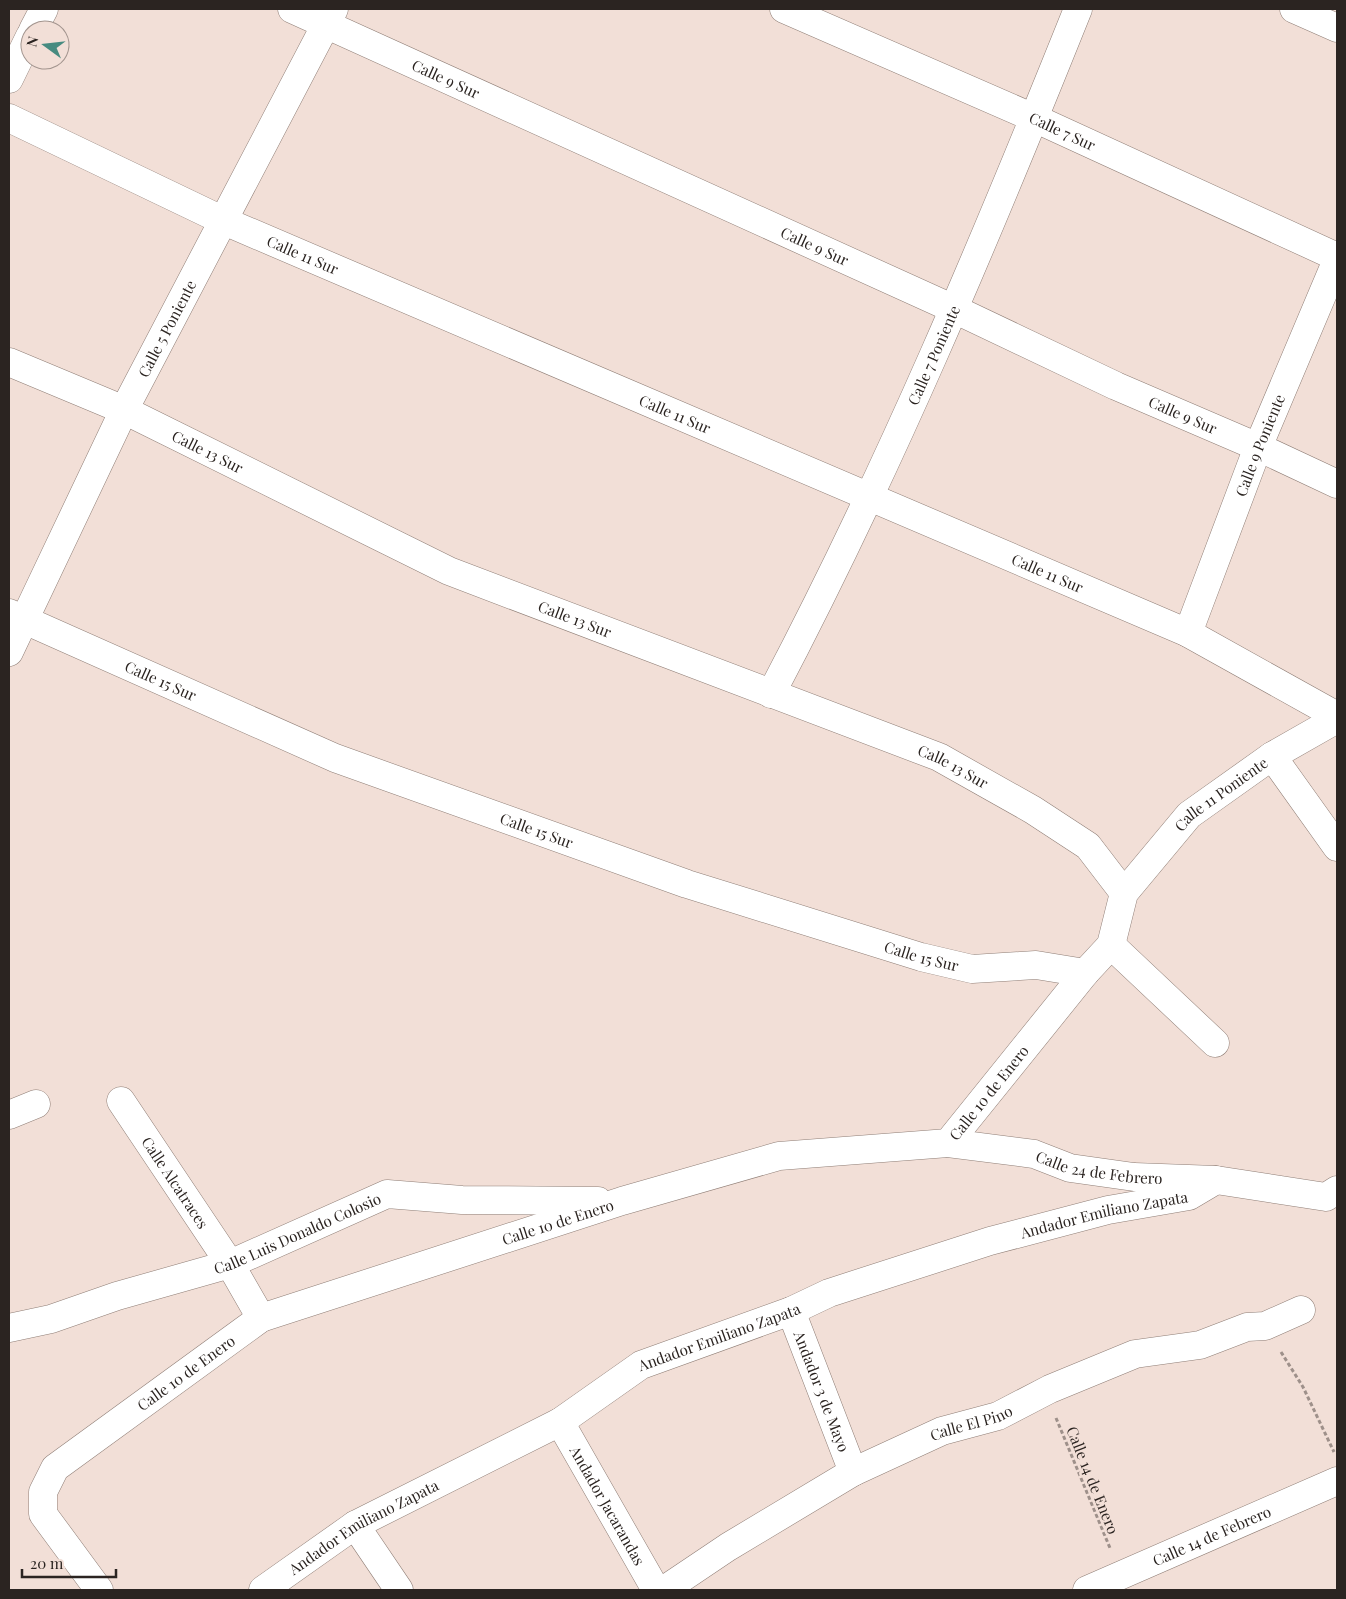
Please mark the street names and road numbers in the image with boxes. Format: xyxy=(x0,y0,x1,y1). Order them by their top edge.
street label: Calle 9 Sur xyxy=(409,55,483,103)
street label: Calle 7 Sur xyxy=(1026,107,1099,155)
street label: Calle 9 Sur xyxy=(778,222,852,270)
street label: Calle 11 Sur xyxy=(264,231,342,279)
street label: Calle 5 Poniente xyxy=(133,276,200,381)
street label: Calle 7 Poniente xyxy=(903,302,964,408)
street label: Calle 11 Sur xyxy=(636,390,714,438)
street label: Calle 9 Sur xyxy=(1146,391,1220,438)
street label: Calle 9 Poniente xyxy=(1230,391,1289,499)
street label: Calle 13 Sur xyxy=(169,425,247,478)
street label: Calle 11 Sur xyxy=(1009,549,1087,597)
street label: Calle 13 Sur xyxy=(535,596,615,642)
street label: Calle 15 Sur xyxy=(122,656,200,705)
street label: Calle 13 Sur xyxy=(915,740,992,793)
street label: Calle 11 Poniente xyxy=(1170,752,1271,835)
street label: Calle 15 Sur xyxy=(497,808,576,853)
street label: Calle 15 Sur xyxy=(882,936,961,976)
street label: Calle 10 de Enero xyxy=(944,1041,1033,1144)
street label: Calle Alcatraces xyxy=(138,1133,213,1232)
street label: Calle 24 de Febrero xyxy=(1033,1146,1163,1188)
street label: Andador Emiliano Zapata xyxy=(1017,1186,1190,1243)
street label: Calle Luis Donaldo Colosio xyxy=(211,1188,384,1278)
street label: Calle 10 de Enero xyxy=(499,1194,616,1249)
street label: Andador Emiliano Zapata xyxy=(634,1298,804,1376)
street label: Andador 3 de Mayo xyxy=(789,1327,854,1455)
street label: Calle 10 de Enero xyxy=(133,1330,239,1415)
street label: Calle El Pino xyxy=(927,1400,1016,1445)
street label: Calle 14 de Enero xyxy=(1062,1423,1124,1537)
street label: Andador Jacarandas xyxy=(565,1441,650,1569)
street label: Andador Emiliano Zapata xyxy=(284,1475,442,1579)
street label: Calle 14 de Febrero xyxy=(1149,1501,1274,1570)

